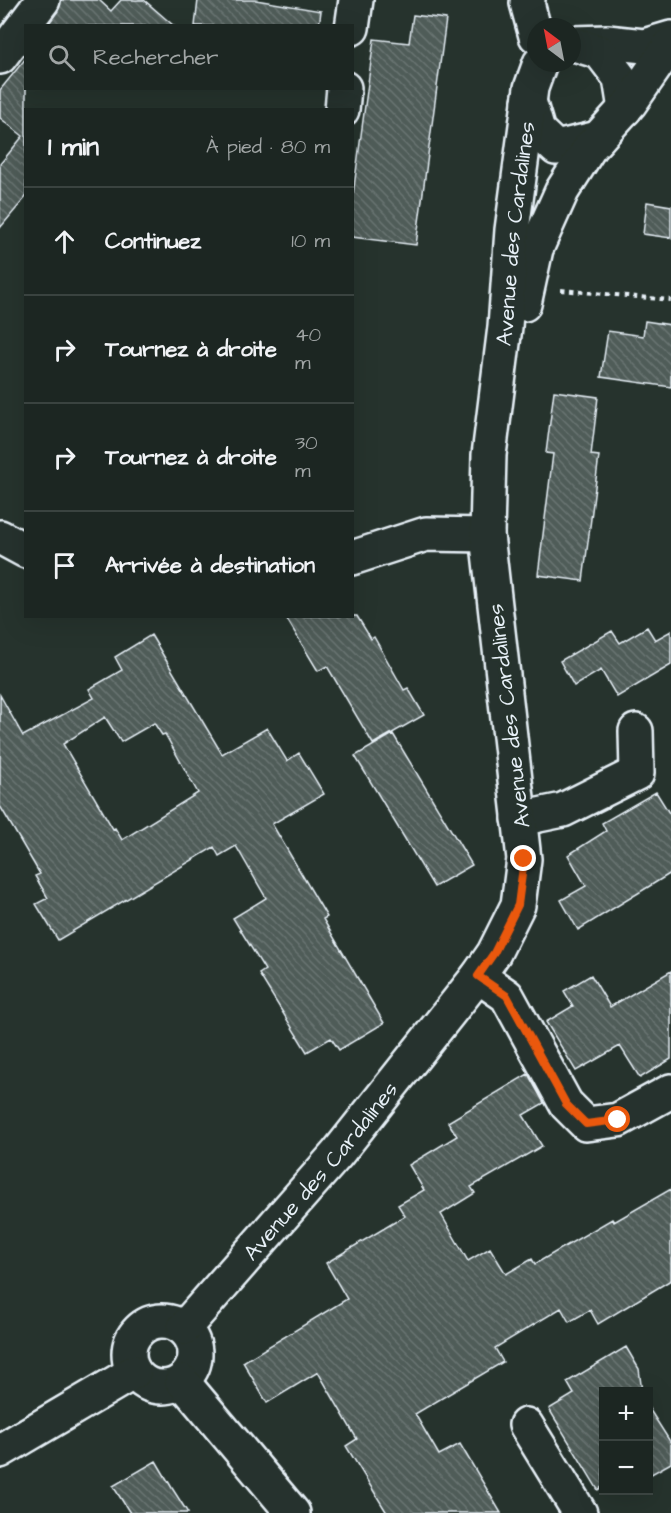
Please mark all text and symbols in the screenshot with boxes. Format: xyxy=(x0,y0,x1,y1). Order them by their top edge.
north arrow xyxy=(527,18,581,72)
search box xyxy=(24,24,354,90)
icon: search xyxy=(45,41,78,74)
text: Rechercher xyxy=(93,42,218,73)
street label: Avenue des Cardalines xyxy=(489,120,543,348)
text: 1 min xyxy=(48,129,99,165)
text: À pied · 80 m xyxy=(206,133,330,161)
icon: ahead xyxy=(48,225,81,258)
text: Continuez xyxy=(105,226,201,257)
text: 10 m xyxy=(291,227,330,255)
text: 40 m xyxy=(295,321,321,377)
icon: right xyxy=(48,333,81,366)
text: Tournez à droite xyxy=(105,334,277,365)
text: 30 m xyxy=(295,429,318,485)
icon: right xyxy=(48,441,81,474)
text: Tournez à droite xyxy=(105,442,277,473)
icon: arrive xyxy=(48,549,81,582)
text: Arrivée à destination xyxy=(105,550,315,581)
street label: Avenue des Cardalines xyxy=(480,602,539,830)
route end xyxy=(510,845,536,871)
street label: Avenue des Cardalines xyxy=(236,1075,406,1268)
route start xyxy=(604,1106,630,1132)
map controls xyxy=(599,1387,653,1495)
button: + xyxy=(599,1387,653,1441)
button: − xyxy=(599,1441,653,1495)

